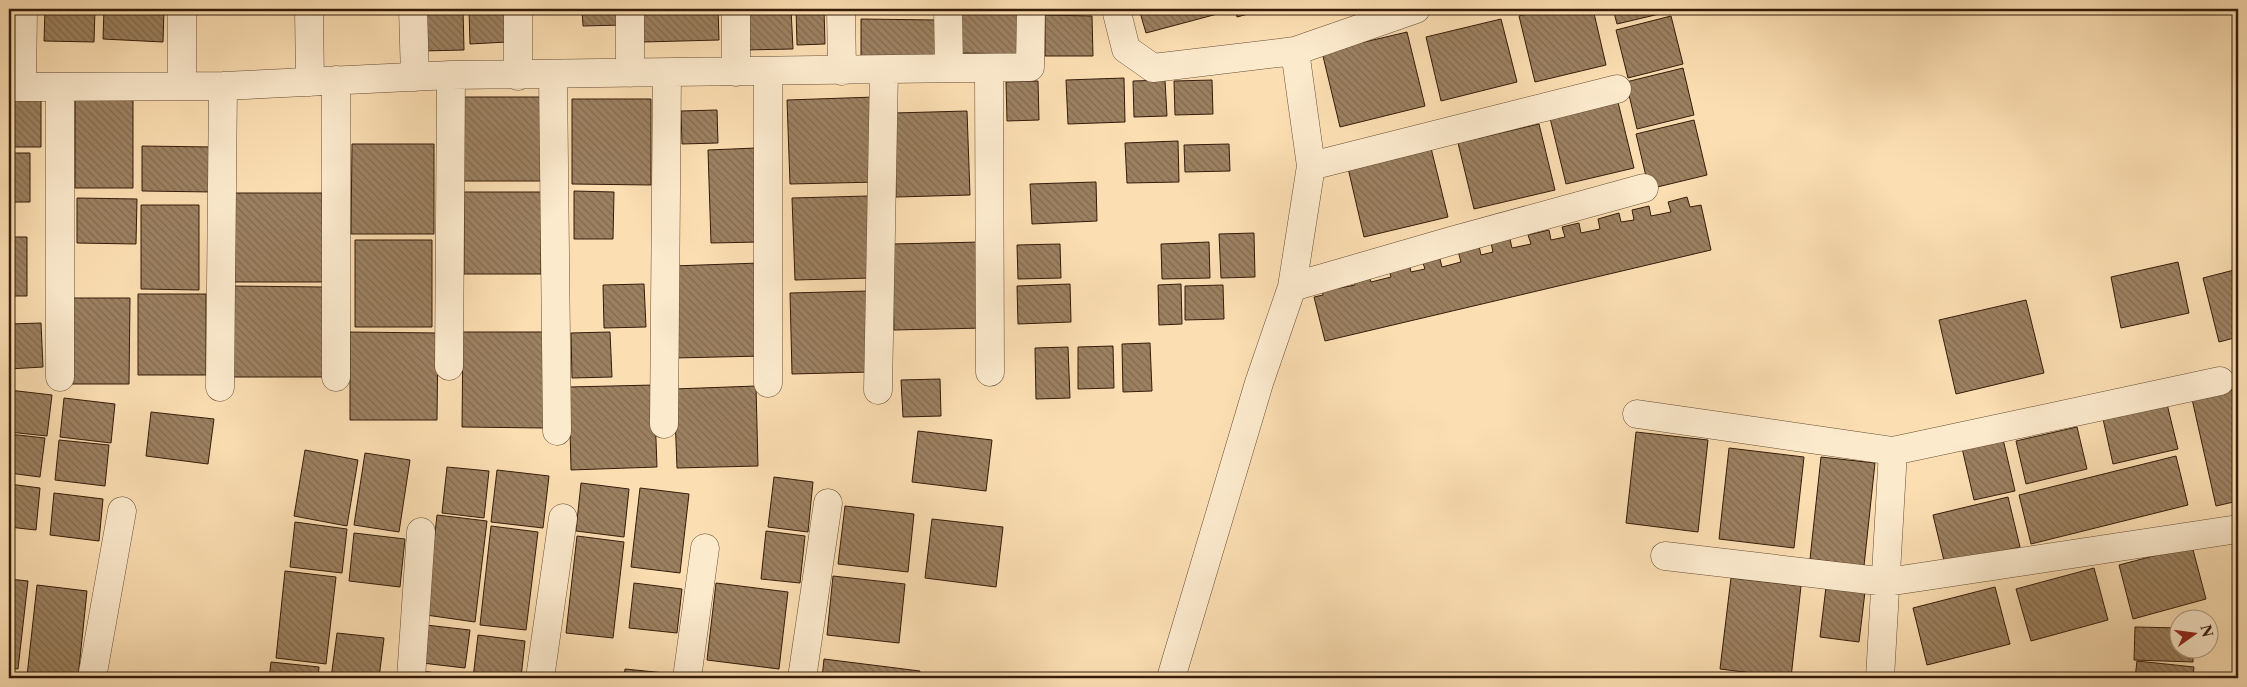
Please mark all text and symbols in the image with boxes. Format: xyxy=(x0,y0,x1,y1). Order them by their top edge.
north arrow xyxy=(2170,610,2220,660)
text: N xyxy=(2196,623,2217,639)

